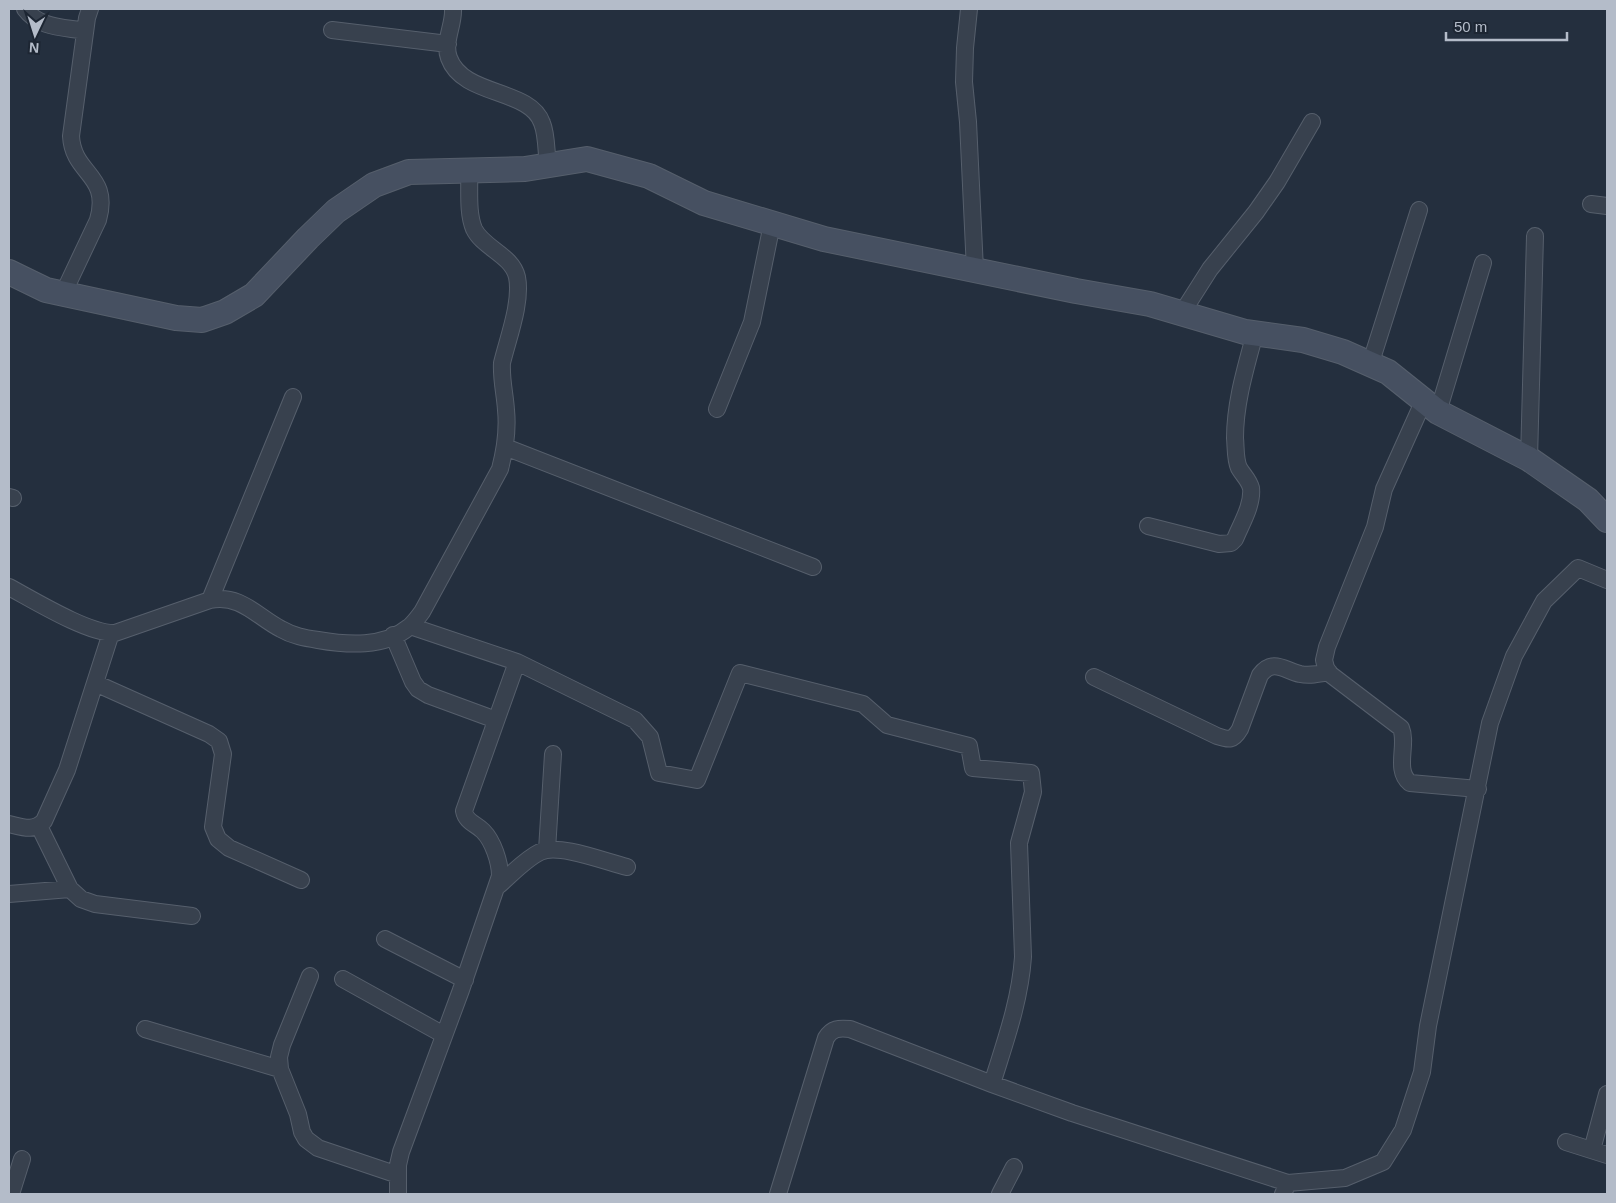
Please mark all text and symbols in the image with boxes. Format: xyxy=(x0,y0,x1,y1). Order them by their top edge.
north arrow xyxy=(10,10,60,60)
scale bar xyxy=(1446,10,1567,42)
text: 50 m xyxy=(1454,18,1487,35)
text: N xyxy=(28,40,40,56)

